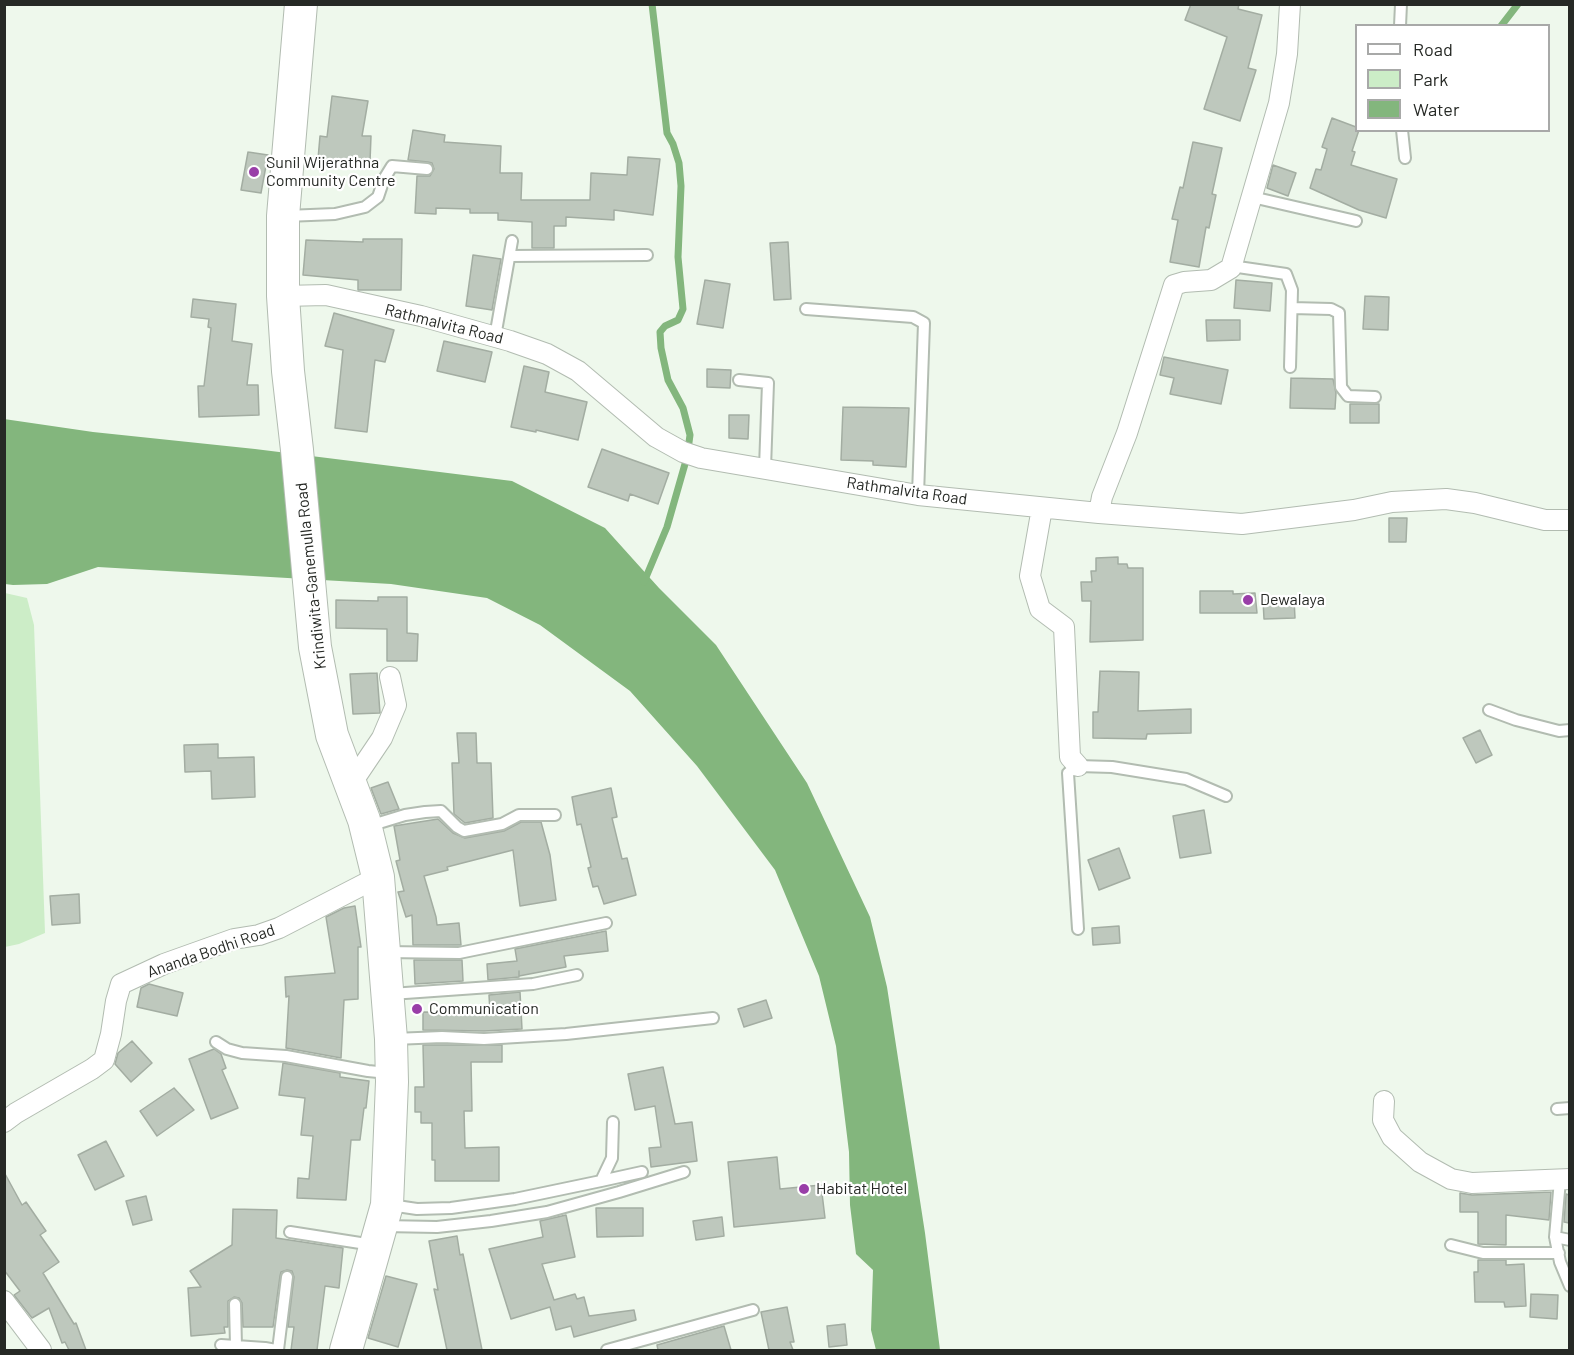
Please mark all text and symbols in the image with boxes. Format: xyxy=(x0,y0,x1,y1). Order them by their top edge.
legend xyxy=(1355,24,1550,132)
text: Road xyxy=(1413,38,1453,60)
text: Park xyxy=(1413,68,1448,90)
text: Water xyxy=(1413,98,1460,120)
place label: Sunil Wijerathna Community Centre xyxy=(266,153,396,191)
marker: Sunil Wijerathna Community Centre xyxy=(247,165,261,179)
street label: Rathmalvita Road xyxy=(383,300,505,348)
street label: Rathmalvita Road xyxy=(845,473,969,509)
street label: Krindiwita-Ganemulla Road xyxy=(292,482,330,670)
place label: Dewalaya xyxy=(1260,590,1325,610)
marker: Dewalaya xyxy=(1241,593,1255,607)
street label: Ananda Bodhi Road xyxy=(145,920,277,982)
place label: Communication xyxy=(429,999,539,1019)
marker: Communication xyxy=(410,1002,424,1016)
place label: Habitat Hotel xyxy=(816,1179,907,1199)
marker: Habitat Hotel xyxy=(797,1182,811,1196)

